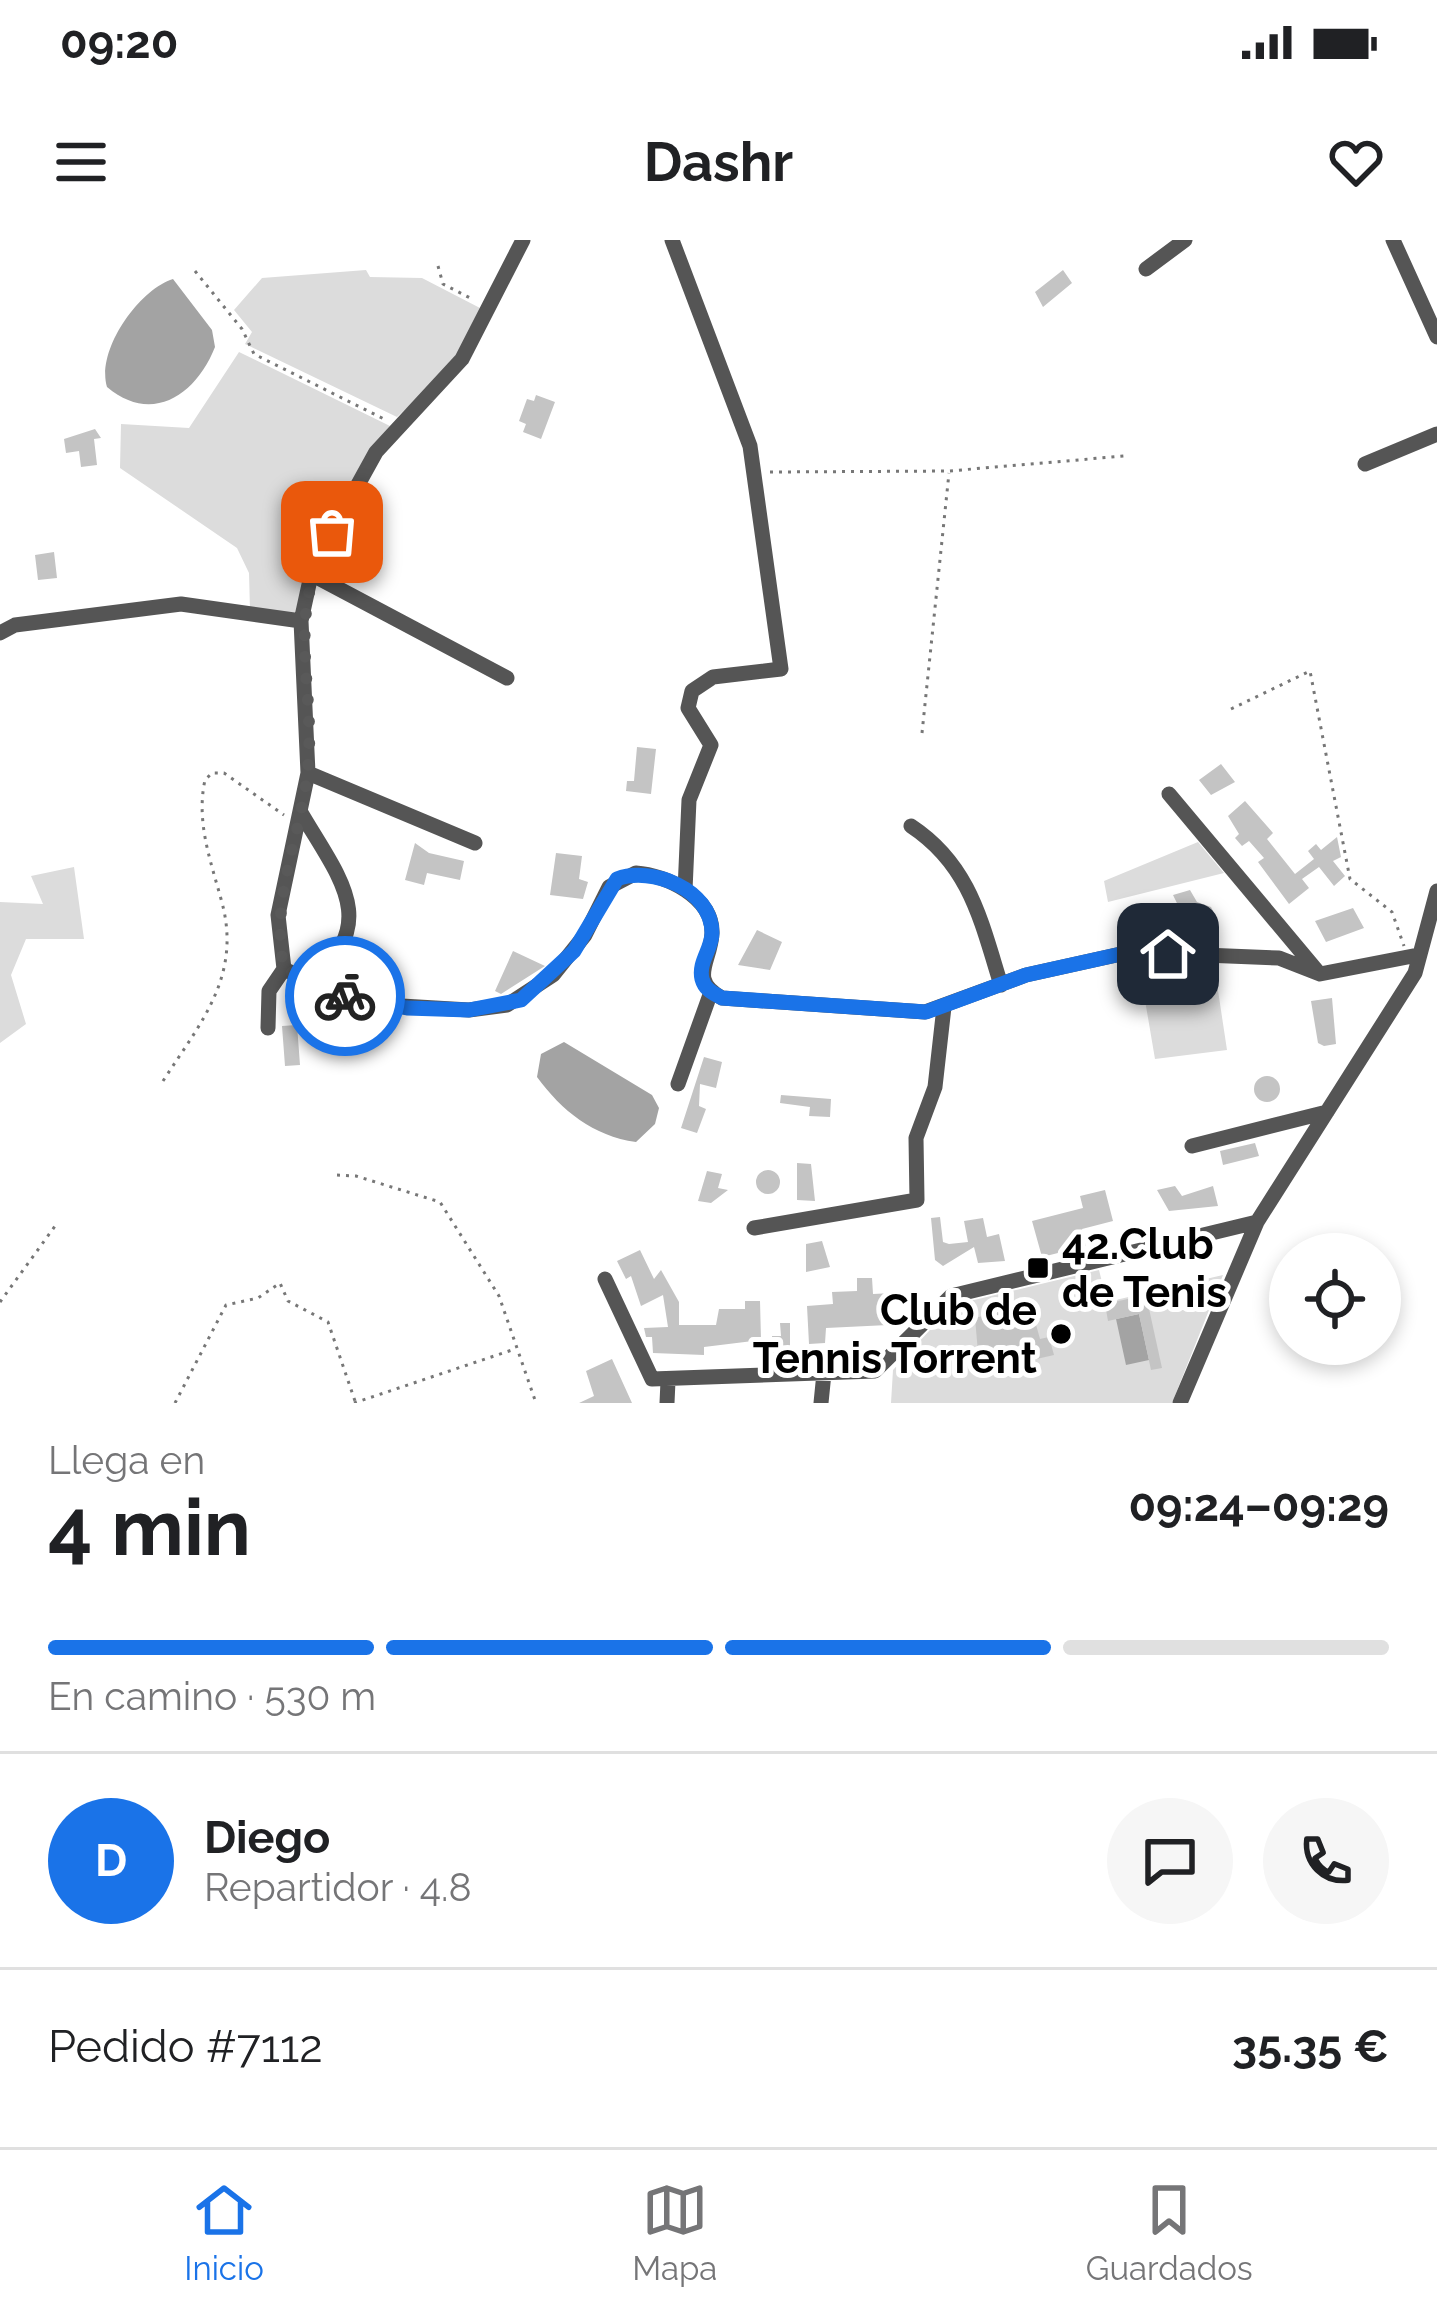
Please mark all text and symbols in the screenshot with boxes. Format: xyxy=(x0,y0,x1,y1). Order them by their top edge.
text: 09:20 xyxy=(60,16,178,69)
icon: menu xyxy=(48,129,114,195)
icon: heart xyxy=(1323,129,1389,195)
text: Dashr xyxy=(644,130,793,194)
pin xyxy=(281,481,383,583)
icon: bag xyxy=(299,499,365,565)
pin xyxy=(1117,903,1219,1005)
icon: home xyxy=(1135,921,1201,987)
courier xyxy=(285,936,405,1056)
icon: bike xyxy=(312,963,378,1029)
place label: 42.Club de Tenis xyxy=(1062,1220,1227,1317)
map controls xyxy=(1269,1233,1401,1365)
button: locate xyxy=(1269,1233,1401,1365)
marker: 42.Club de Tenis xyxy=(1025,1255,1051,1281)
place label: Club de Tennis Torrent xyxy=(753,1286,1037,1383)
marker: Club de Tennis Torrent xyxy=(1048,1321,1074,1347)
text: Llega en xyxy=(48,1437,205,1483)
text: 09:24–09:29 xyxy=(1128,1479,1389,1532)
text: 4 min xyxy=(48,1482,251,1573)
text: En camino · 530 m xyxy=(48,1673,376,1719)
button: chat xyxy=(1107,1798,1233,1924)
button: phone xyxy=(1263,1798,1389,1924)
text: Diego xyxy=(204,1811,330,1864)
text: D xyxy=(95,1834,127,1887)
text: Repartidor · 4.8 xyxy=(204,1864,472,1910)
text: Pedido #7112 xyxy=(48,2020,323,2073)
text: 35.35 € xyxy=(1232,2020,1389,2073)
tab: Inicio xyxy=(184,2177,264,2288)
tab: Mapa xyxy=(632,2177,717,2288)
tab: Guardados xyxy=(1086,2177,1253,2288)

